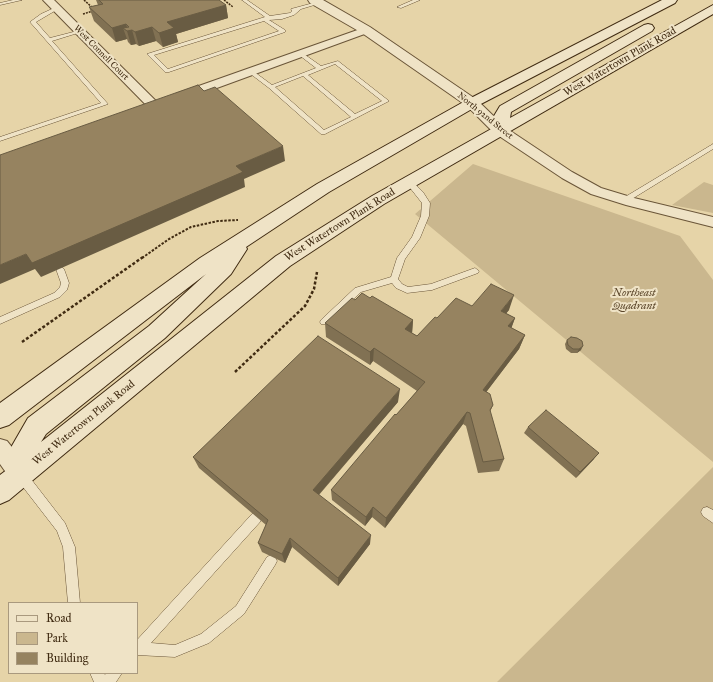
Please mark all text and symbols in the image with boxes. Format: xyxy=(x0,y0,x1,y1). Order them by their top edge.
street label: West Connell Court xyxy=(71,23,131,83)
street label: West Watertown Plank Road xyxy=(561,24,679,100)
street label: North 92nd Street xyxy=(455,90,515,142)
street label: West Watertown Plank Road xyxy=(282,186,398,264)
park label: Northeast Quadrant xyxy=(612,286,656,312)
street label: West Watertown Plank Road xyxy=(30,378,138,468)
legend xyxy=(8,602,138,674)
text: Road xyxy=(46,611,72,625)
text: Park xyxy=(46,631,68,645)
text: Building xyxy=(46,651,88,665)

